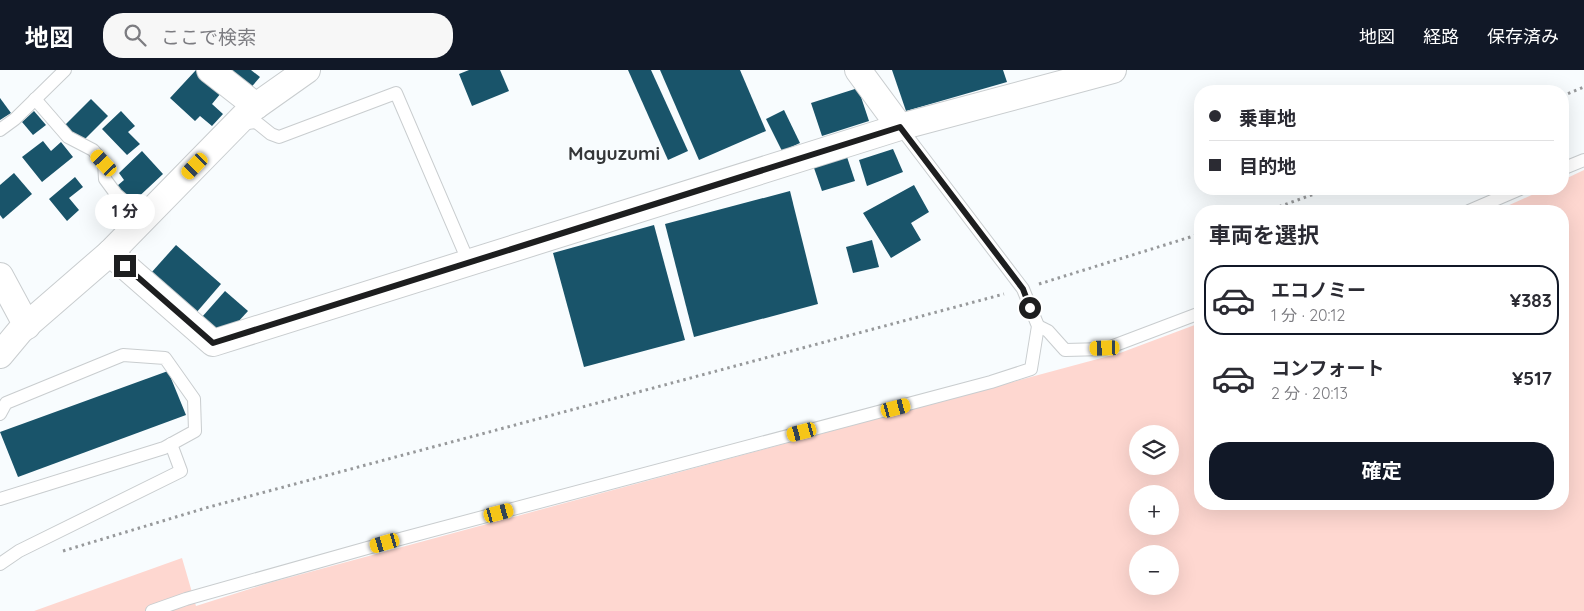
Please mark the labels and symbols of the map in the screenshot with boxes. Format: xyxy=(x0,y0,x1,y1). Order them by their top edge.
district label: Mayuzumi xyxy=(568,141,660,165)
car xyxy=(88,147,119,179)
car xyxy=(179,150,210,182)
callout: 1 分 xyxy=(95,194,155,228)
route end xyxy=(114,255,136,277)
route start xyxy=(1019,297,1041,319)
car xyxy=(1089,340,1120,356)
car xyxy=(879,397,912,419)
car xyxy=(785,421,818,443)
car xyxy=(482,502,515,524)
car xyxy=(368,532,401,554)

